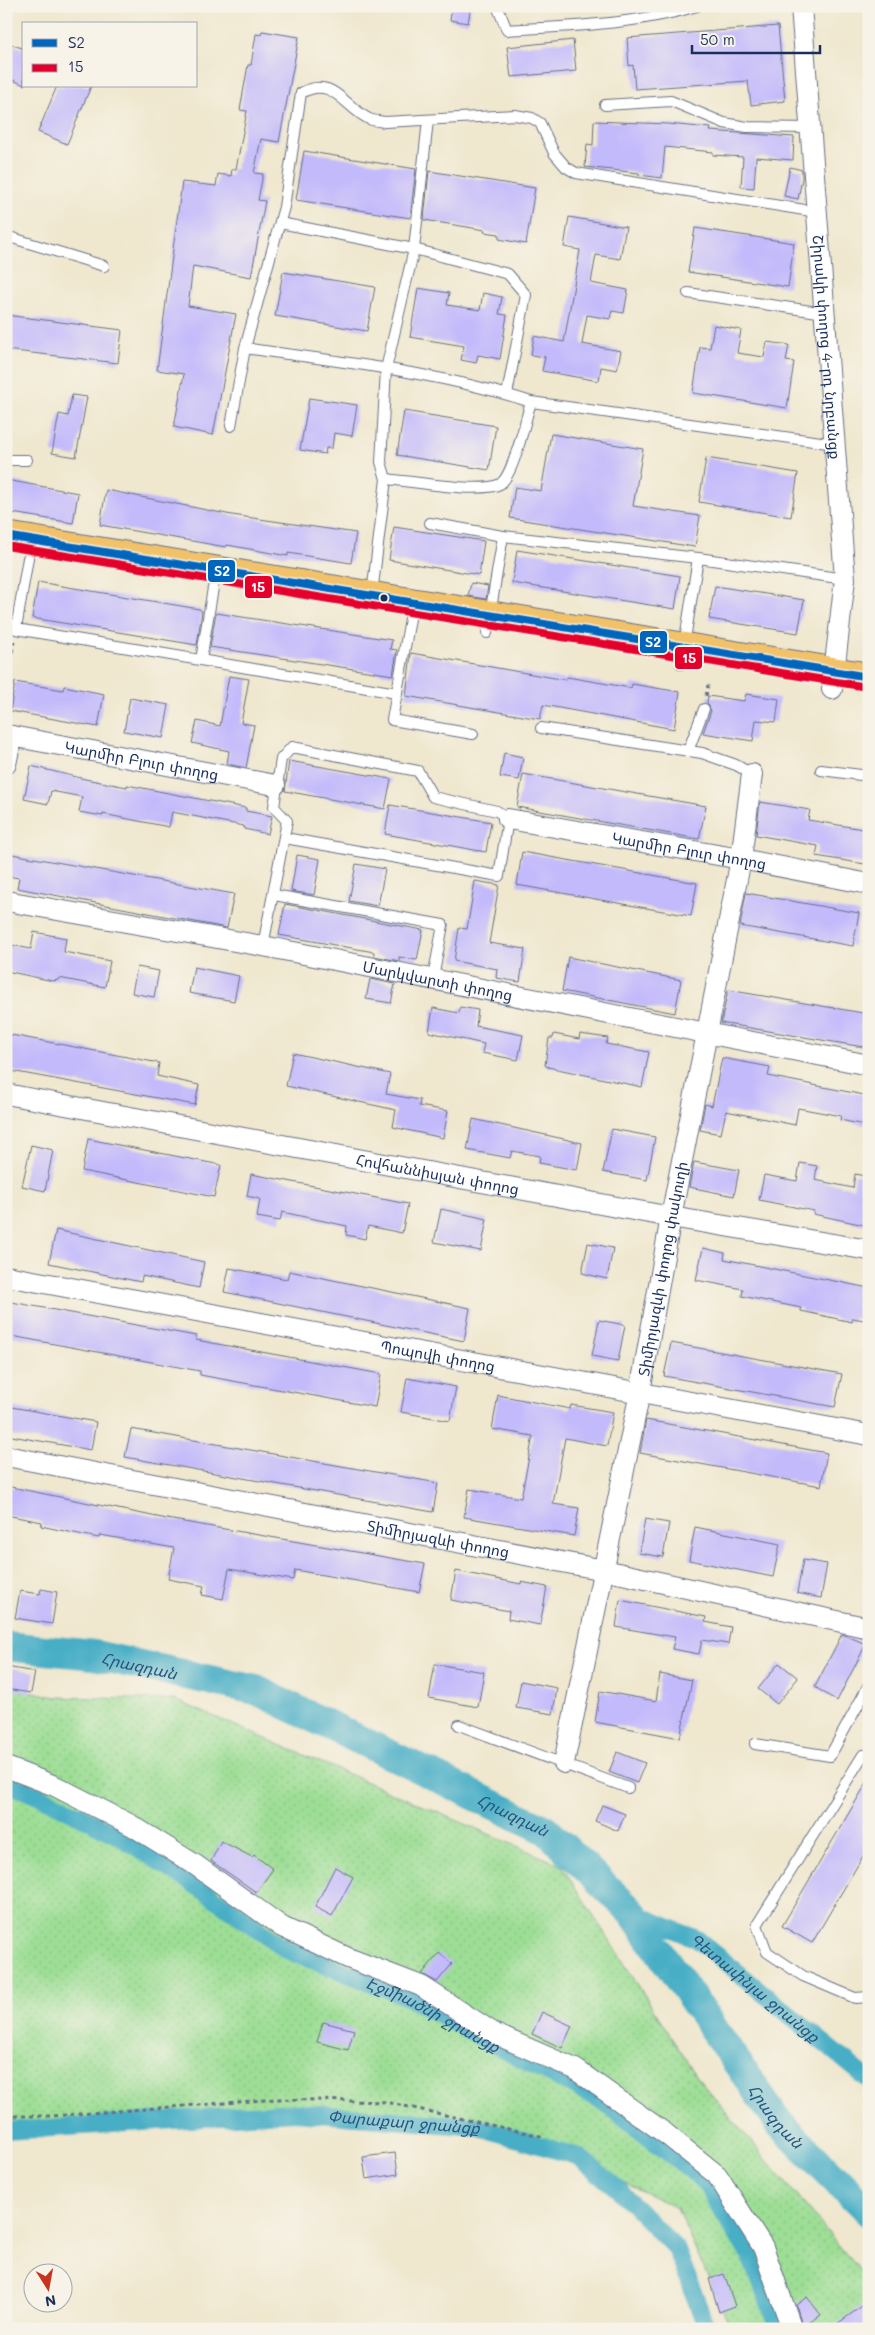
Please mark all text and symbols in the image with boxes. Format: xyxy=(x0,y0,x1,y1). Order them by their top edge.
legend xyxy=(22,22,198,88)
scale bar xyxy=(692,22,820,54)
text: 50 m xyxy=(700,29,735,49)
text: Տ2 xyxy=(68,32,85,52)
text: 15 xyxy=(68,56,83,76)
street label: Շիրակի փողոց 4-րդ նրբանցք xyxy=(809,234,846,460)
line badge: Տ2 xyxy=(207,559,236,583)
text: Տ2 xyxy=(214,561,230,580)
line badge: 15 xyxy=(244,575,273,599)
text: 15 xyxy=(251,577,265,596)
unlabelled marker xyxy=(379,593,389,603)
line badge: Տ2 xyxy=(639,630,668,654)
text: Տ2 xyxy=(645,632,661,651)
line badge: 15 xyxy=(674,646,703,670)
text: 15 xyxy=(682,648,696,667)
street label: Կարմիր Բլուր փողոց xyxy=(63,736,220,784)
street label: Կարմիր Բլուր փողոց xyxy=(611,827,768,874)
street label: Մարկվարտի փողոց xyxy=(361,956,514,1005)
street label: Հովհաննիսյան փողոց xyxy=(355,1149,521,1199)
street label: Տիմիրյազևի փողոց փակուղի xyxy=(633,1160,692,1378)
street label: Պոպովի փողոց xyxy=(379,1335,497,1376)
street label: Տիմիրյազևի փողոց xyxy=(365,1515,511,1562)
water label: Հրազդան xyxy=(100,1646,181,1683)
water label: Հրազդան xyxy=(474,1788,554,1841)
water label: Գետափնյա ջրանցք xyxy=(686,1928,826,2047)
water label: Էջմիածնի ջրանցք xyxy=(364,1971,505,2057)
water label: Հրազդան xyxy=(744,2080,810,2153)
water label: Փարաքար ջրանցք xyxy=(327,2104,482,2138)
north arrow xyxy=(22,2262,72,2312)
text: N xyxy=(44,2291,58,2312)

